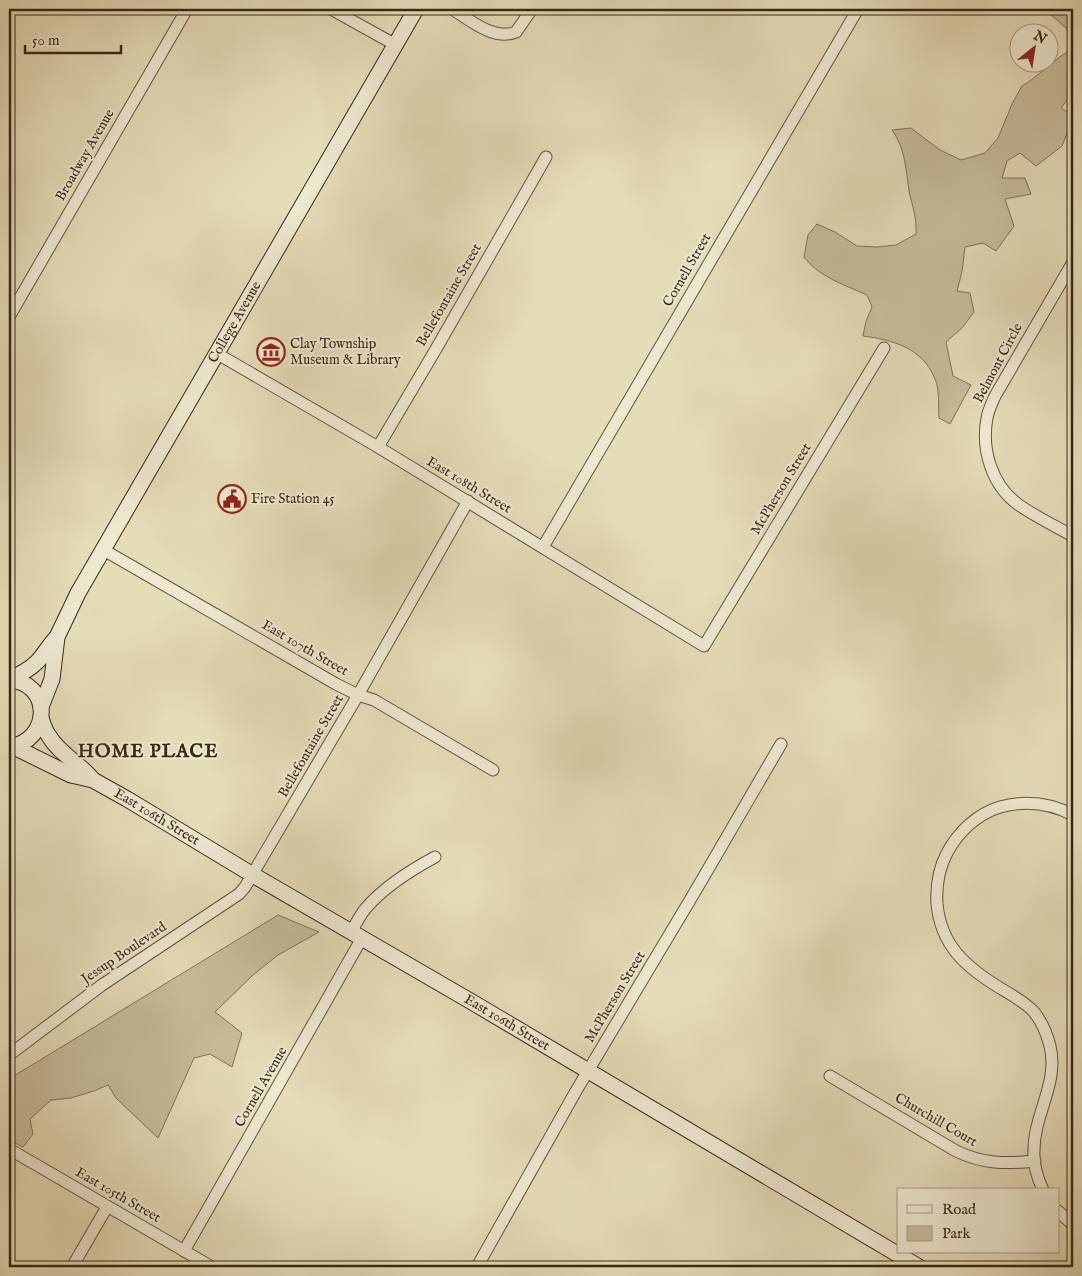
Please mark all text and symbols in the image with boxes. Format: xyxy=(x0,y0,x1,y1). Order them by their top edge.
scale bar xyxy=(25,22,121,54)
north arrow xyxy=(1010,22,1060,72)
text: N xyxy=(1029,26,1050,48)
text: 50 m xyxy=(32,31,60,50)
street label: Broadway Avenue xyxy=(51,105,119,204)
street label: Cornell Street xyxy=(659,230,715,310)
street label: Bellefontaine Street xyxy=(412,240,486,350)
street label: College Avenue xyxy=(204,278,266,366)
street label: Belmont Circle xyxy=(969,319,1027,406)
place label: Clay Township Museum & Library xyxy=(290,335,401,369)
museum icon: Clay Township Museum & Library xyxy=(256,337,286,367)
street label: McPherson Street xyxy=(747,440,816,538)
street label: East 108th Street xyxy=(423,453,515,518)
public building icon: Fire Station 45 xyxy=(217,484,247,514)
place label: Fire Station 45 xyxy=(251,490,335,508)
street label: East 107th Street xyxy=(258,616,352,680)
street label: Bellefontaine Street xyxy=(274,691,348,801)
district label: HOME PLACE xyxy=(78,740,218,764)
street label: East 106th Street xyxy=(111,785,203,850)
street label: Jessup Boulevard xyxy=(76,918,170,989)
street label: McPherson Street xyxy=(581,948,650,1046)
street label: East 106th Street xyxy=(461,990,553,1055)
street label: Cornell Avenue xyxy=(231,1043,292,1130)
street label: Churchill Court xyxy=(891,1089,981,1151)
street label: East 105th Street xyxy=(72,1163,164,1227)
legend xyxy=(897,1188,1060,1254)
text: Road xyxy=(942,1200,977,1219)
text: Park xyxy=(942,1224,972,1243)

